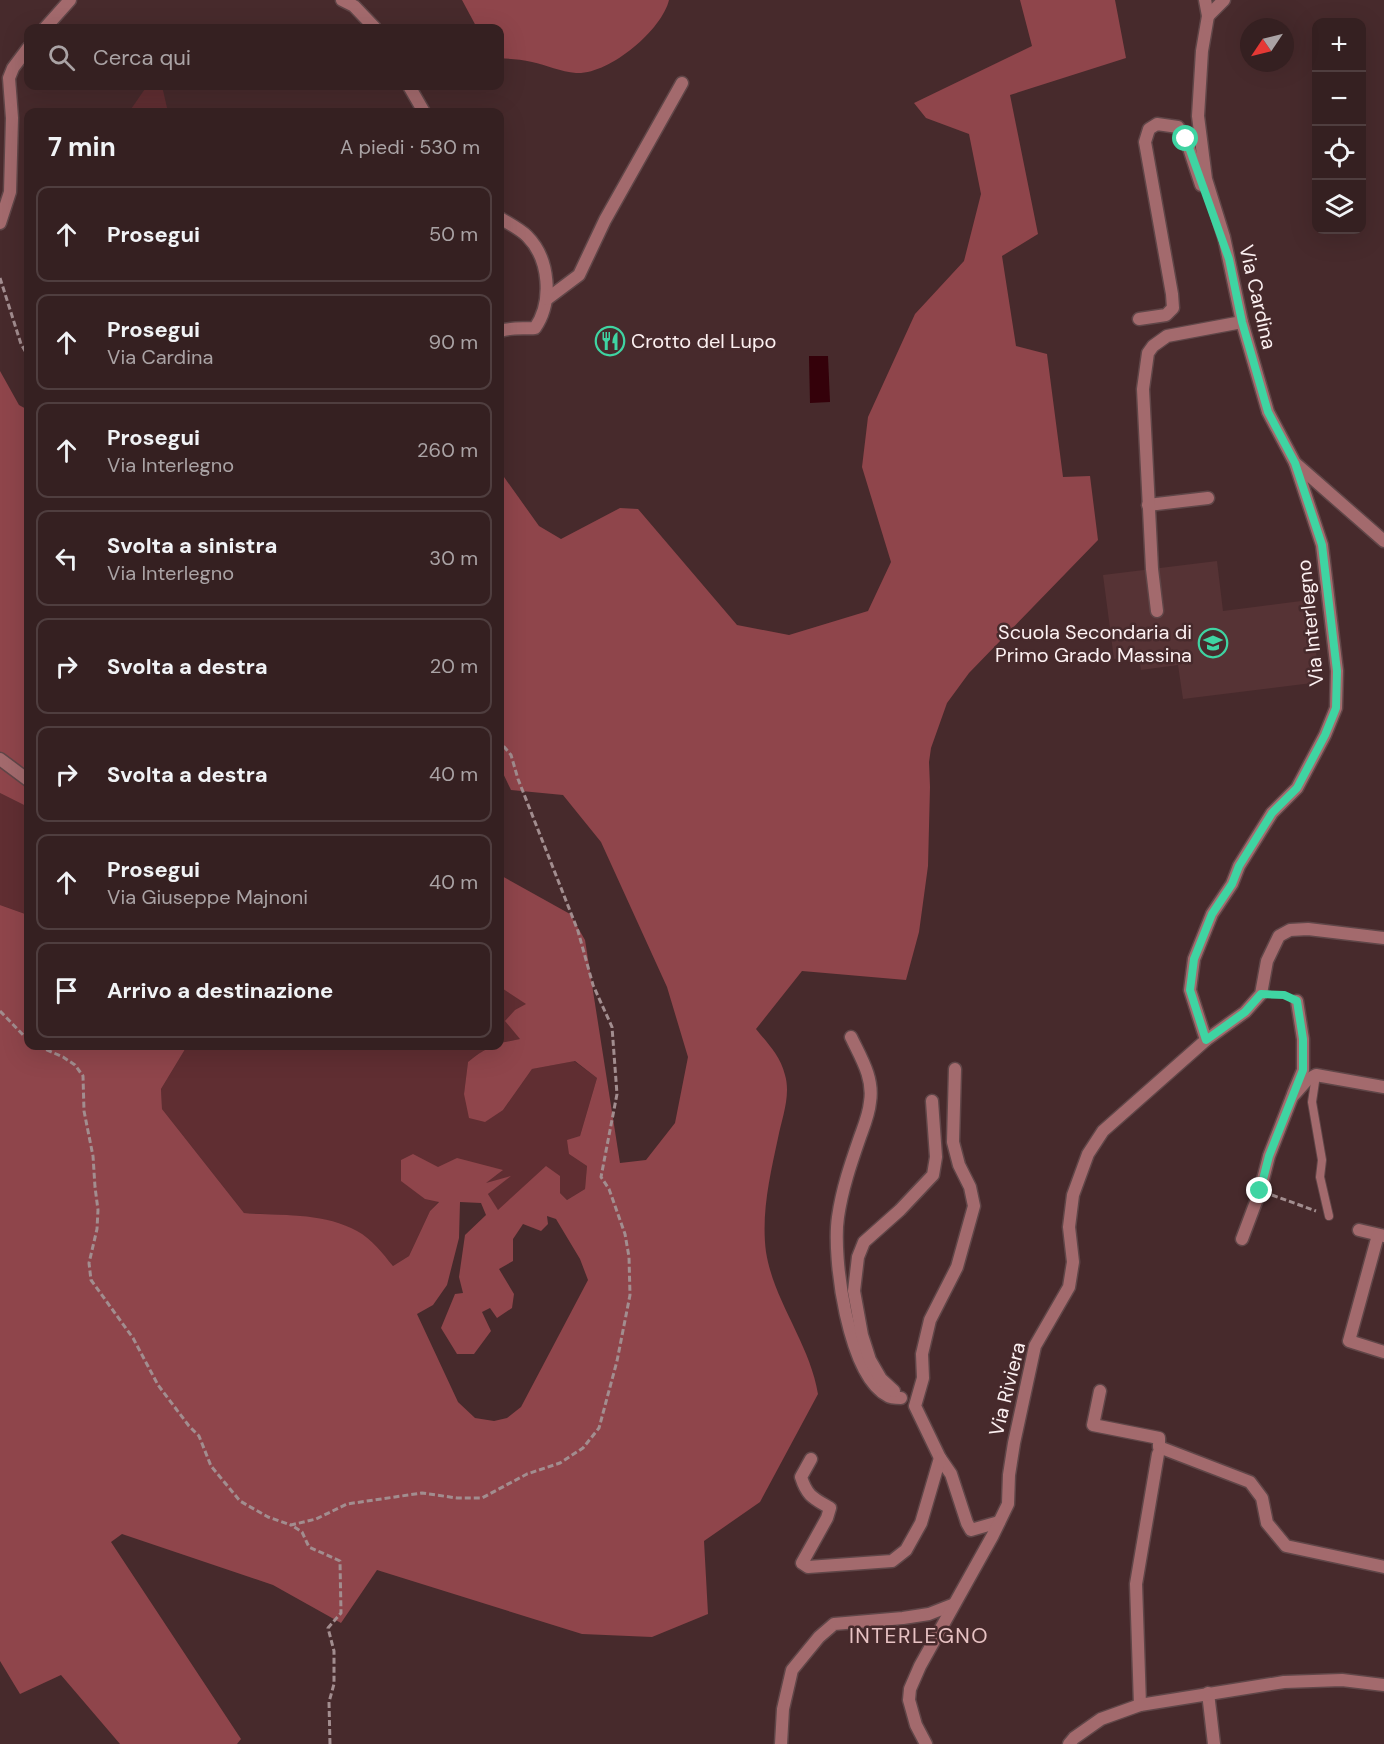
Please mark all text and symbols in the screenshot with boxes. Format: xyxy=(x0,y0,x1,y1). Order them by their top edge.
north arrow xyxy=(1240,18,1294,72)
map controls xyxy=(1312,18,1366,234)
button: + xyxy=(1312,18,1366,72)
search box xyxy=(24,24,504,90)
icon: search xyxy=(45,41,78,74)
text: Cerca qui xyxy=(93,43,191,72)
button: − xyxy=(1312,72,1366,126)
route start xyxy=(1172,125,1198,151)
button: locate xyxy=(1312,126,1366,180)
text: 7 min xyxy=(48,130,116,164)
text: A piedi · 530 m xyxy=(340,134,480,160)
button: layers xyxy=(1312,180,1366,234)
icon: ahead xyxy=(50,218,83,251)
text: Prosegui xyxy=(107,220,200,249)
text: 50 m xyxy=(429,221,478,247)
street label: Via Cardina xyxy=(1233,242,1283,352)
text: Prosegui xyxy=(107,315,200,344)
restaurant icon: Crotto del Lupo xyxy=(594,325,626,357)
icon: ahead xyxy=(50,326,83,359)
place label: Crotto del Lupo xyxy=(631,328,776,354)
text: 90 m xyxy=(429,329,478,355)
text: Via Cardina xyxy=(107,344,213,370)
text: Prosegui xyxy=(107,423,200,452)
icon: ahead xyxy=(50,434,83,467)
text: 260 m xyxy=(417,437,478,463)
text: Via Interlegno xyxy=(107,452,234,478)
text: Svolta a sinistra xyxy=(107,531,277,560)
icon: left xyxy=(50,542,83,575)
text: 30 m xyxy=(429,545,478,571)
street label: Via Interlegno xyxy=(1290,558,1330,688)
text: Via Interlegno xyxy=(107,560,234,586)
place label: Scuola Secondaria di Primo Grado Massina xyxy=(995,619,1192,668)
school or university icon: Scuola Secondaria di Primo Grado Massina xyxy=(1197,627,1229,659)
icon: right xyxy=(50,650,83,683)
text: Svolta a destra xyxy=(107,652,268,681)
text: 20 m xyxy=(430,653,478,679)
icon: right xyxy=(50,758,83,791)
text: Svolta a destra xyxy=(107,760,268,789)
text: 40 m xyxy=(429,761,478,787)
text: Prosegui xyxy=(107,855,200,884)
icon: ahead xyxy=(50,866,83,899)
text: 40 m xyxy=(429,869,478,895)
text: Via Giuseppe Majnoni xyxy=(107,884,308,910)
icon: arrive xyxy=(50,974,83,1007)
text: Arrivo a destinazione xyxy=(107,976,333,1005)
route end xyxy=(1246,1177,1272,1203)
street label: Via Riviera xyxy=(983,1339,1031,1439)
district label: INTERLEGNO xyxy=(849,1622,989,1650)

